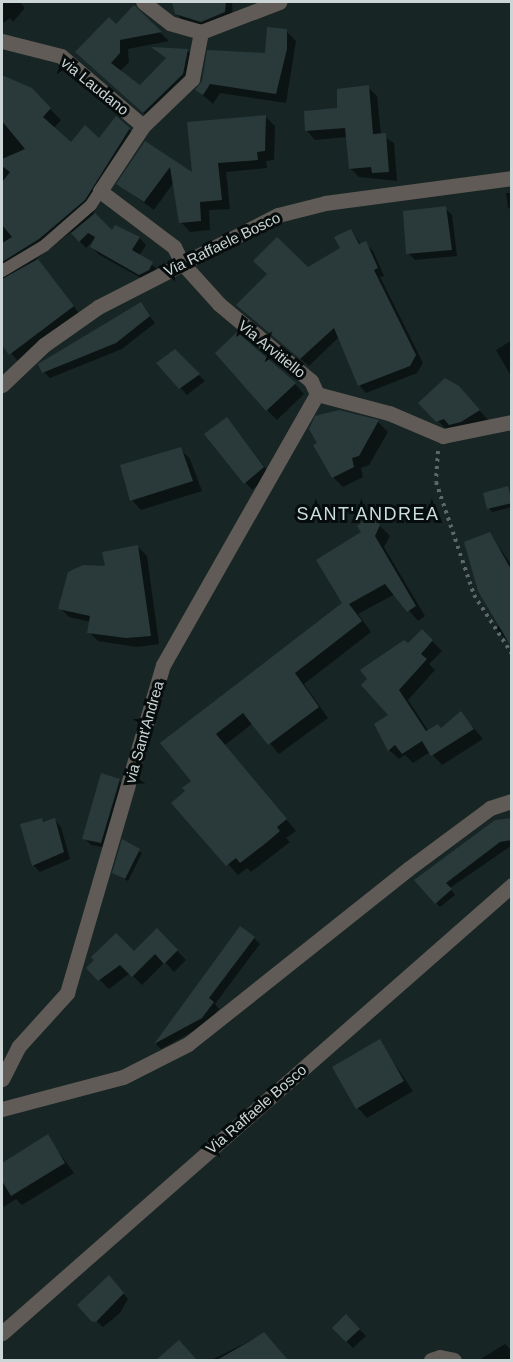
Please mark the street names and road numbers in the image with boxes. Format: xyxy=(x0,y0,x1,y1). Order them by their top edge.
street label: via Laudano xyxy=(58,53,132,119)
street label: Via Raffaele Bosco xyxy=(161,208,283,280)
street label: Via Arvitiello xyxy=(234,316,310,382)
street label: via Sant'Andrea xyxy=(121,679,167,785)
street label: Via Raffaele Bosco xyxy=(202,1061,310,1157)

